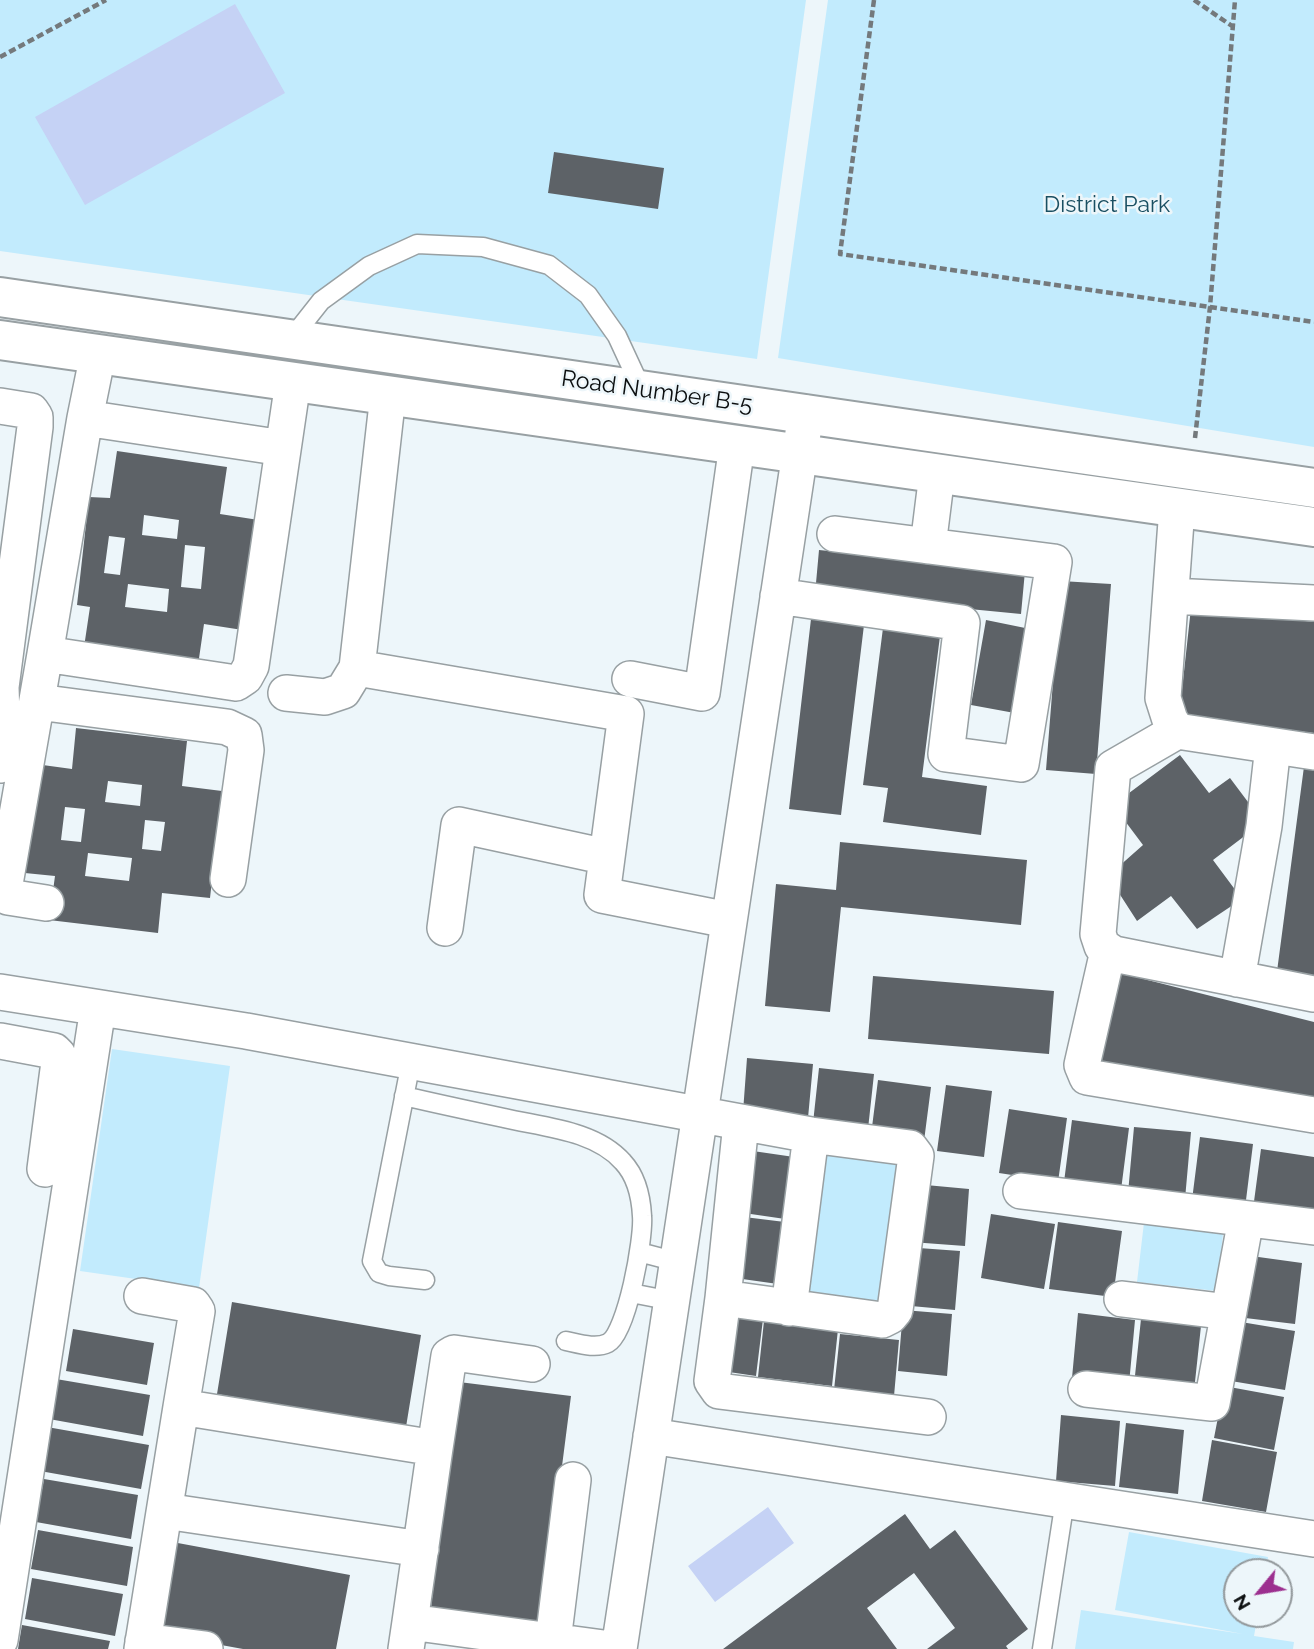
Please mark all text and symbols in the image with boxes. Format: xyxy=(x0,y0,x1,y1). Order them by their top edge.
park label: District Park xyxy=(1044,191,1170,219)
street label: Road Number B-5 xyxy=(560,365,754,419)
north arrow xyxy=(1223,1558,1293,1628)
text: N xyxy=(1228,1591,1255,1614)

